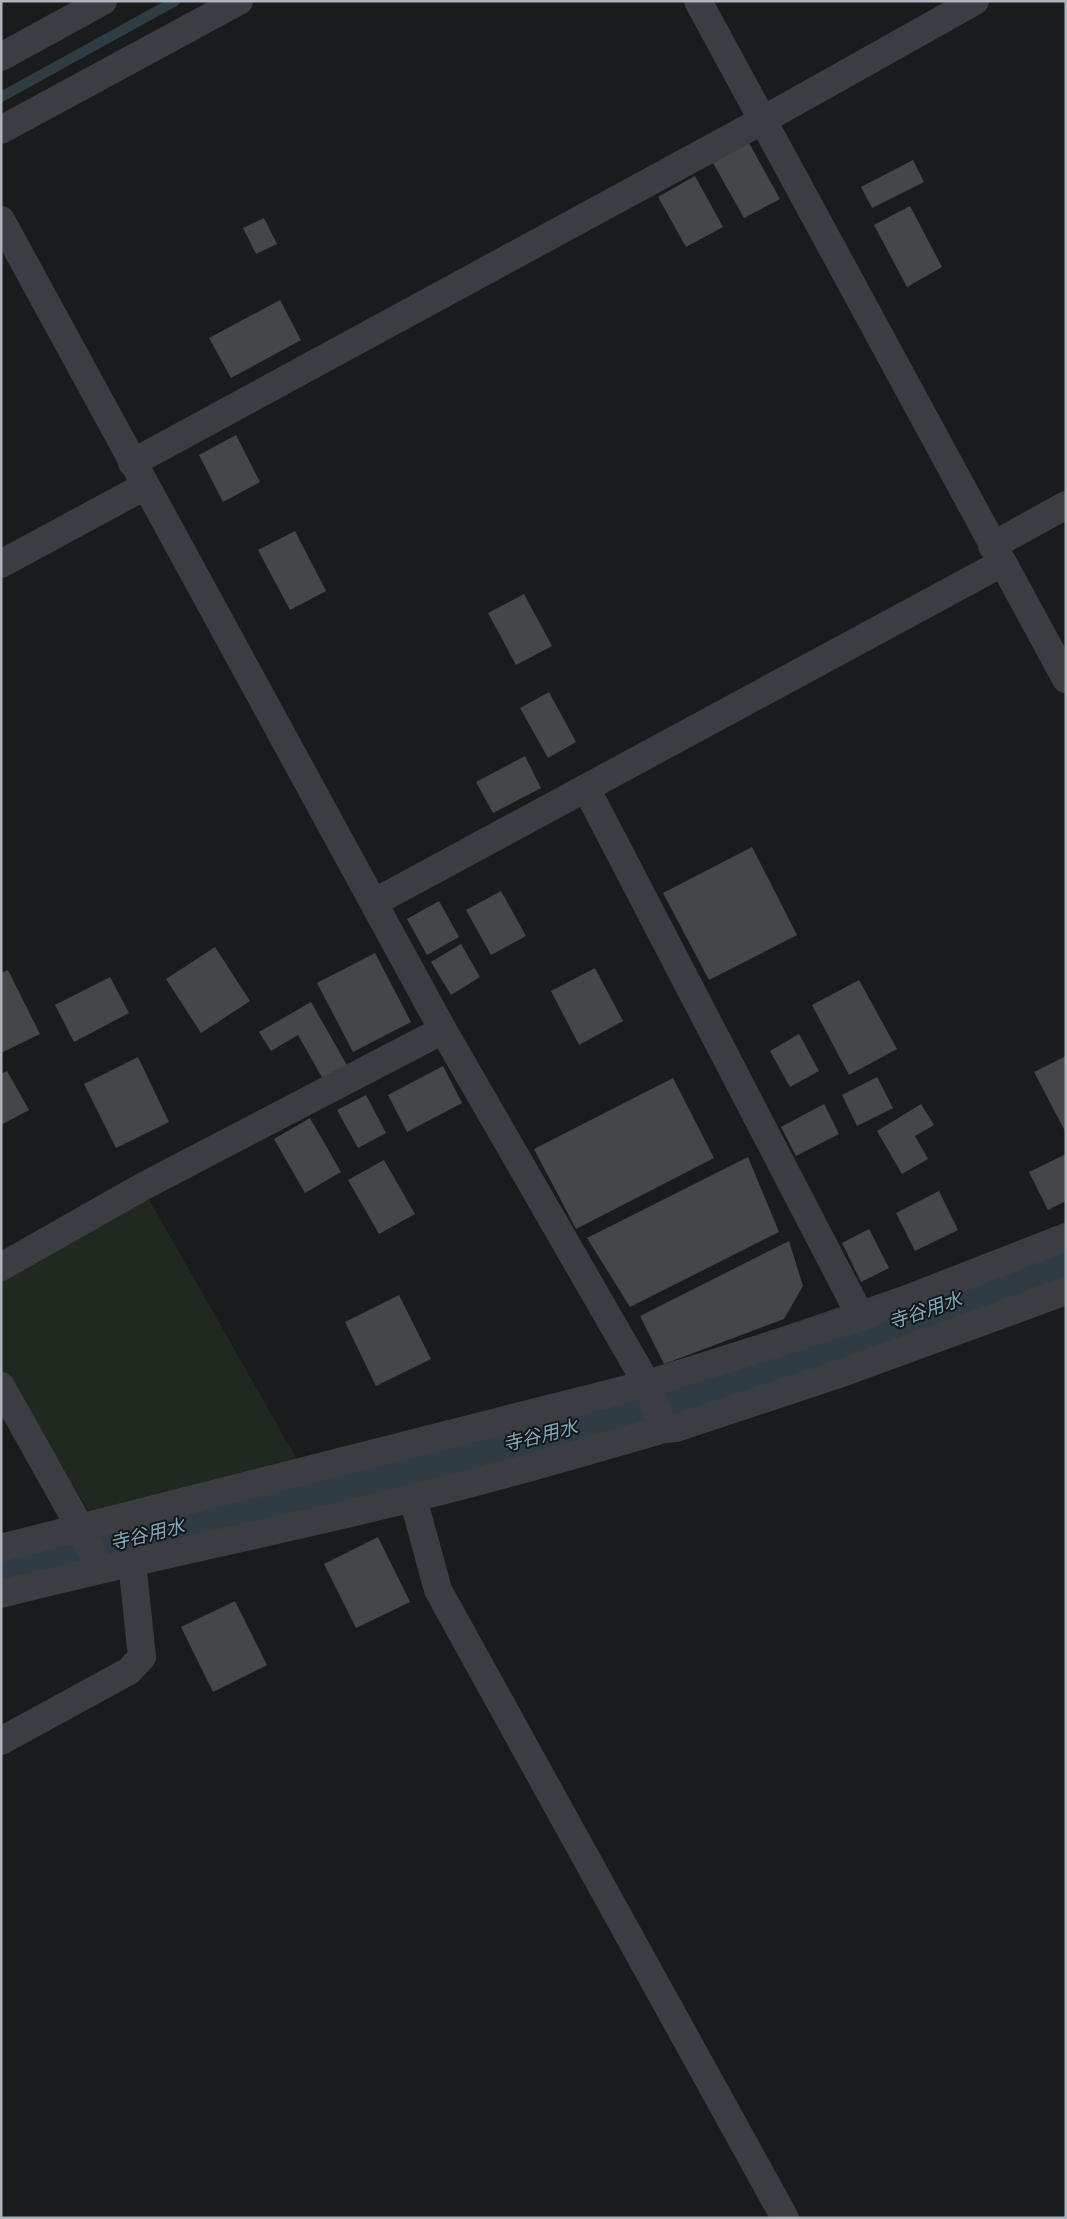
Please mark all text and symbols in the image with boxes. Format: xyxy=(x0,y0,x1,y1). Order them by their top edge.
water label: 寺谷用水 xyxy=(885,1287,967,1334)
water label: 寺谷用水 xyxy=(500,1415,582,1456)
water label: 寺谷用水 xyxy=(107,1514,189,1555)

